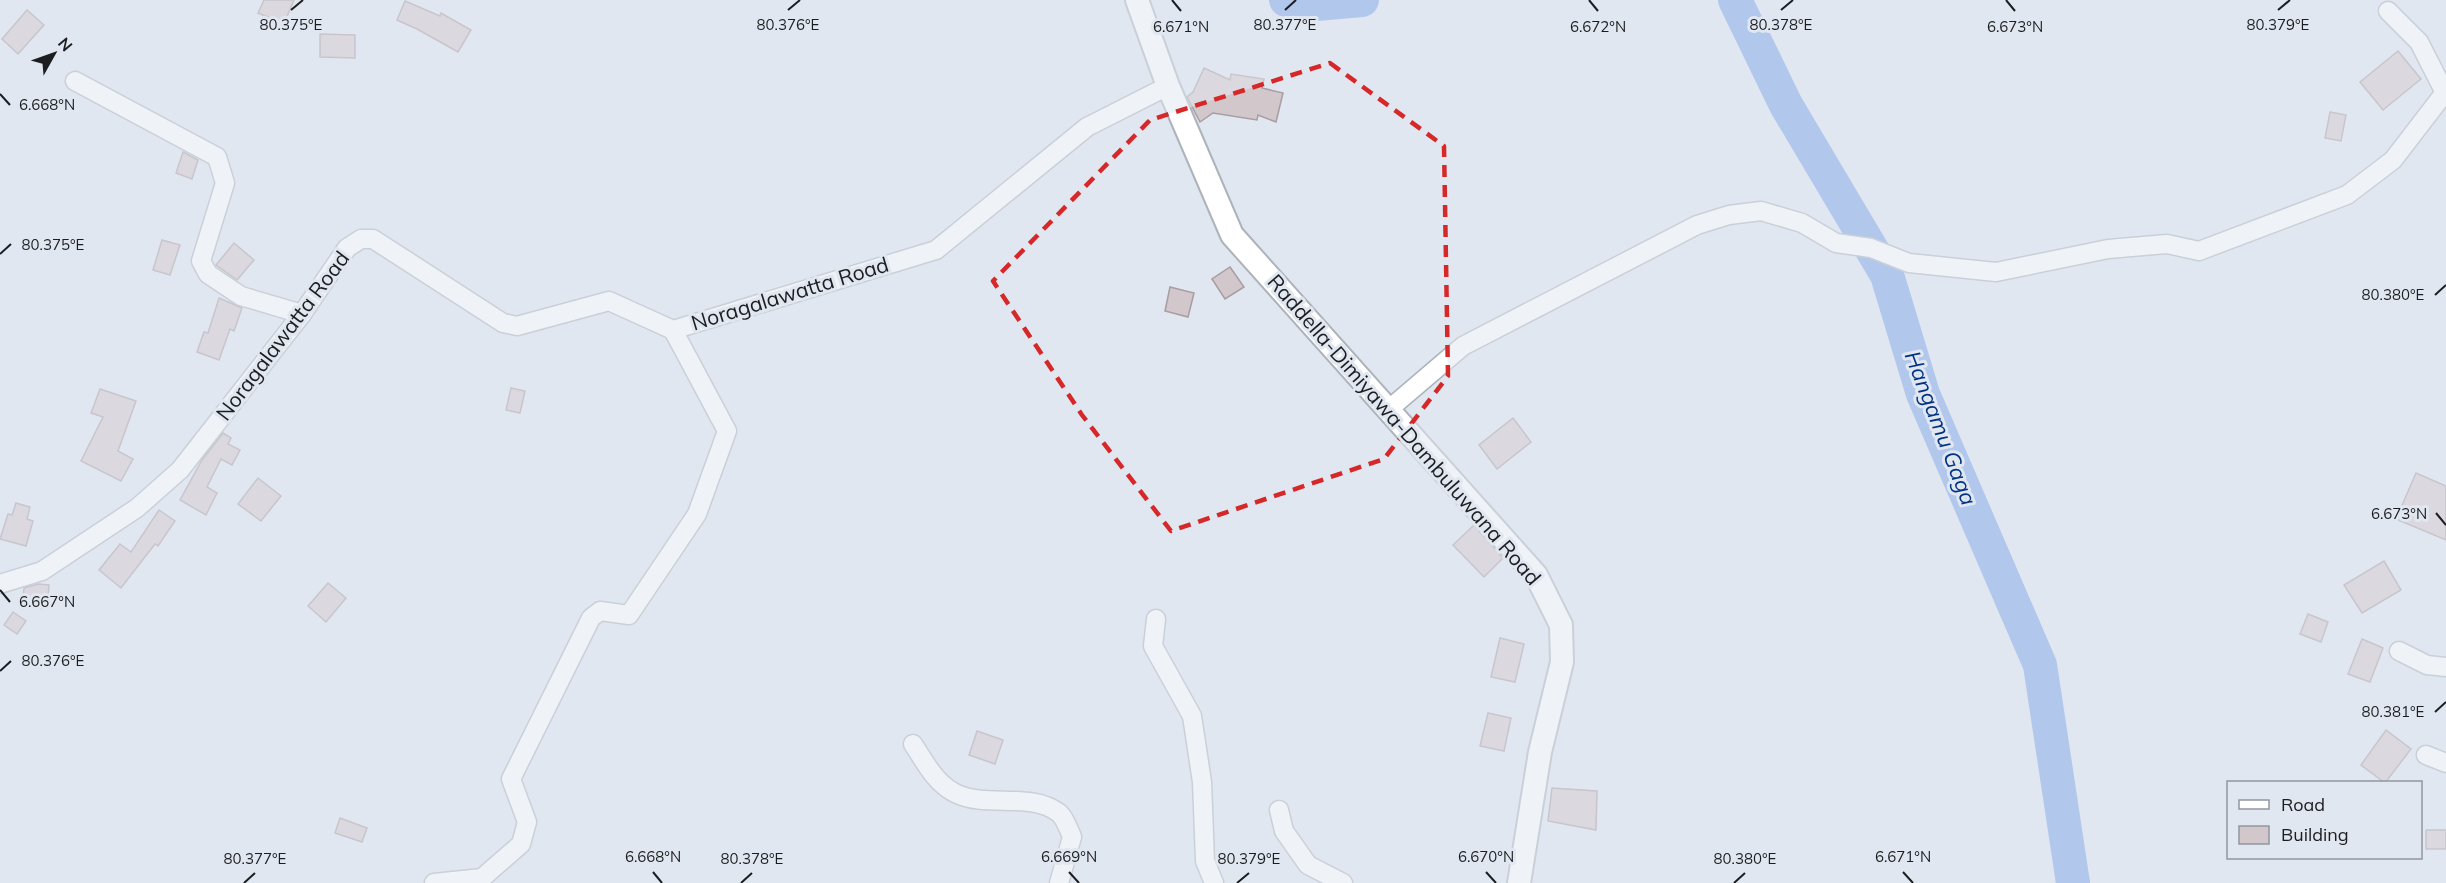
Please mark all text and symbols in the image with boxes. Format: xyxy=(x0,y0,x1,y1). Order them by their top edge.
text: 80.375°E xyxy=(260,15,323,34)
text: 80.376°E xyxy=(757,15,820,34)
text: 80.377°E xyxy=(1254,15,1317,34)
text: 80.378°E xyxy=(1750,15,1813,34)
text: 80.379°E xyxy=(2247,15,2310,34)
text: 6.671°N xyxy=(1153,17,1209,36)
text: 6.672°N xyxy=(1570,17,1626,36)
text: 6.673°N xyxy=(1987,17,2043,36)
north arrow xyxy=(24,24,84,84)
text: N xyxy=(54,33,77,55)
text: 6.668°N xyxy=(19,95,75,114)
text: 80.375°E xyxy=(22,235,85,254)
street label: Noragalawatta Road xyxy=(210,246,354,425)
street label: Noragalawatta Road xyxy=(688,251,892,335)
street label: Raddella-Dimiyawa-Dambuluwana Road xyxy=(1263,269,1547,590)
text: 80.380°E xyxy=(2362,285,2425,304)
water label: Hangamu Gaga xyxy=(1899,347,1983,509)
text: 6.673°N xyxy=(2371,504,2427,523)
text: 6.667°N xyxy=(19,592,75,611)
text: 80.376°E xyxy=(22,651,85,670)
text: 80.381°E xyxy=(2362,702,2425,721)
legend xyxy=(2227,781,2422,859)
text: Road xyxy=(2281,793,2325,816)
text: Building xyxy=(2281,823,2349,846)
text: 6.668°N xyxy=(625,847,681,866)
text: 6.669°N xyxy=(1041,847,1097,866)
text: 6.670°N xyxy=(1458,847,1514,866)
text: 6.671°N xyxy=(1875,847,1931,866)
text: 80.377°E xyxy=(224,849,287,868)
text: 80.378°E xyxy=(721,849,784,868)
text: 80.379°E xyxy=(1218,849,1281,868)
text: 80.380°E xyxy=(1714,849,1777,868)

